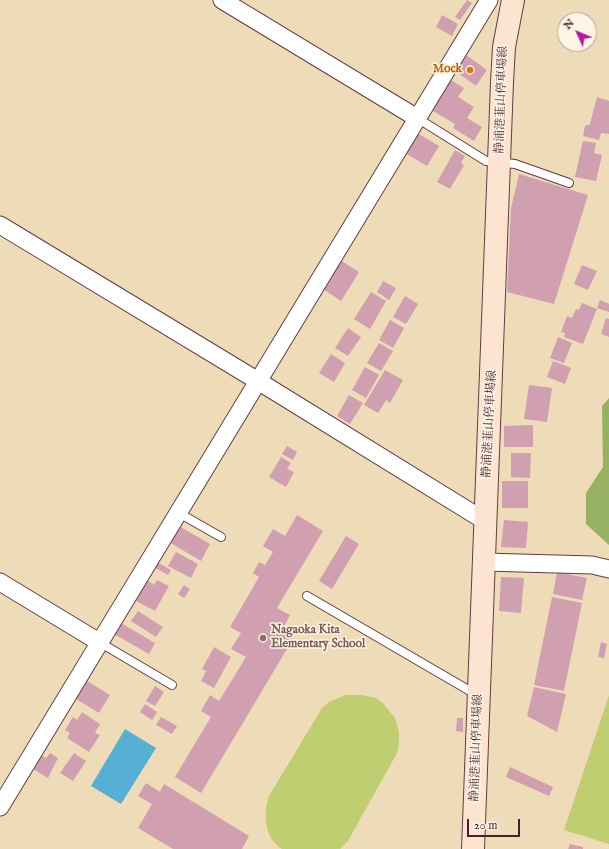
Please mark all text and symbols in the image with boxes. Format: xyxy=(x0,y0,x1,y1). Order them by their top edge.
north arrow xyxy=(557,12,597,52)
text: N xyxy=(561,16,577,33)
street label: 静浦港韮山停車場線 xyxy=(493,46,511,154)
place label: Mock xyxy=(433,63,462,77)
marker: Mock xyxy=(465,65,475,75)
street label: 静浦港韮山停車場線 xyxy=(480,370,500,478)
place label: Nagaoka Kita Elementary School xyxy=(271,624,365,652)
marker: Nagaoka Kita Elementary School xyxy=(258,633,268,643)
street label: 静浦港韮山停車場線 xyxy=(468,694,486,802)
scale bar xyxy=(469,811,522,837)
text: 20 m xyxy=(474,818,497,833)

